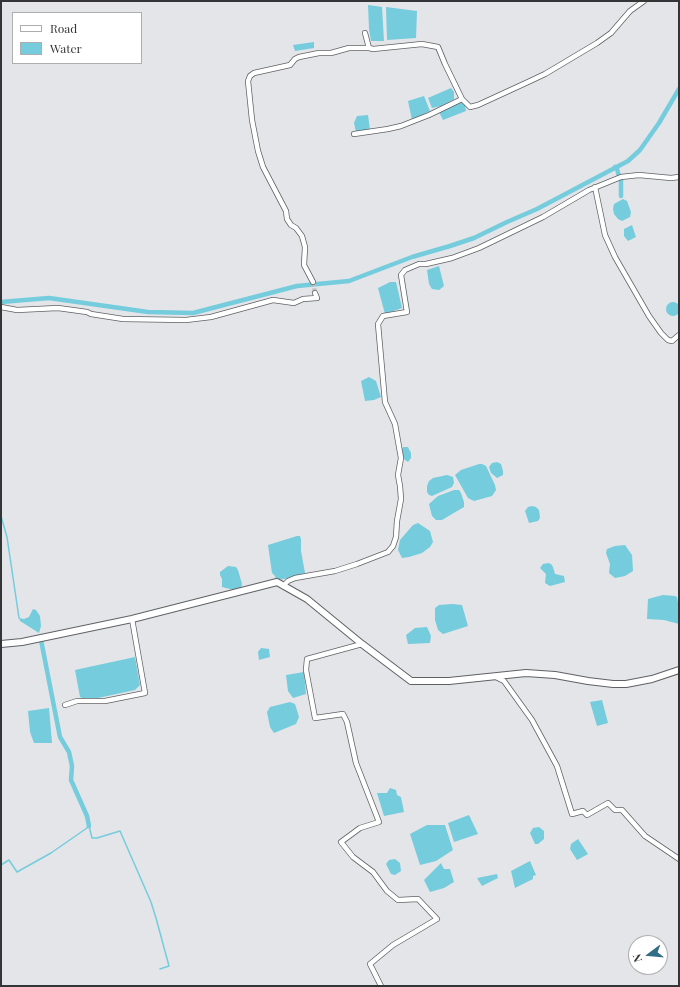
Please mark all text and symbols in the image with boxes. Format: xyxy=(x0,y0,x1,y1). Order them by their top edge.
legend xyxy=(12,12,142,64)
text: Road xyxy=(50,20,77,36)
text: Water xyxy=(50,40,82,56)
north arrow xyxy=(628,935,668,975)
text: N xyxy=(629,952,645,964)

